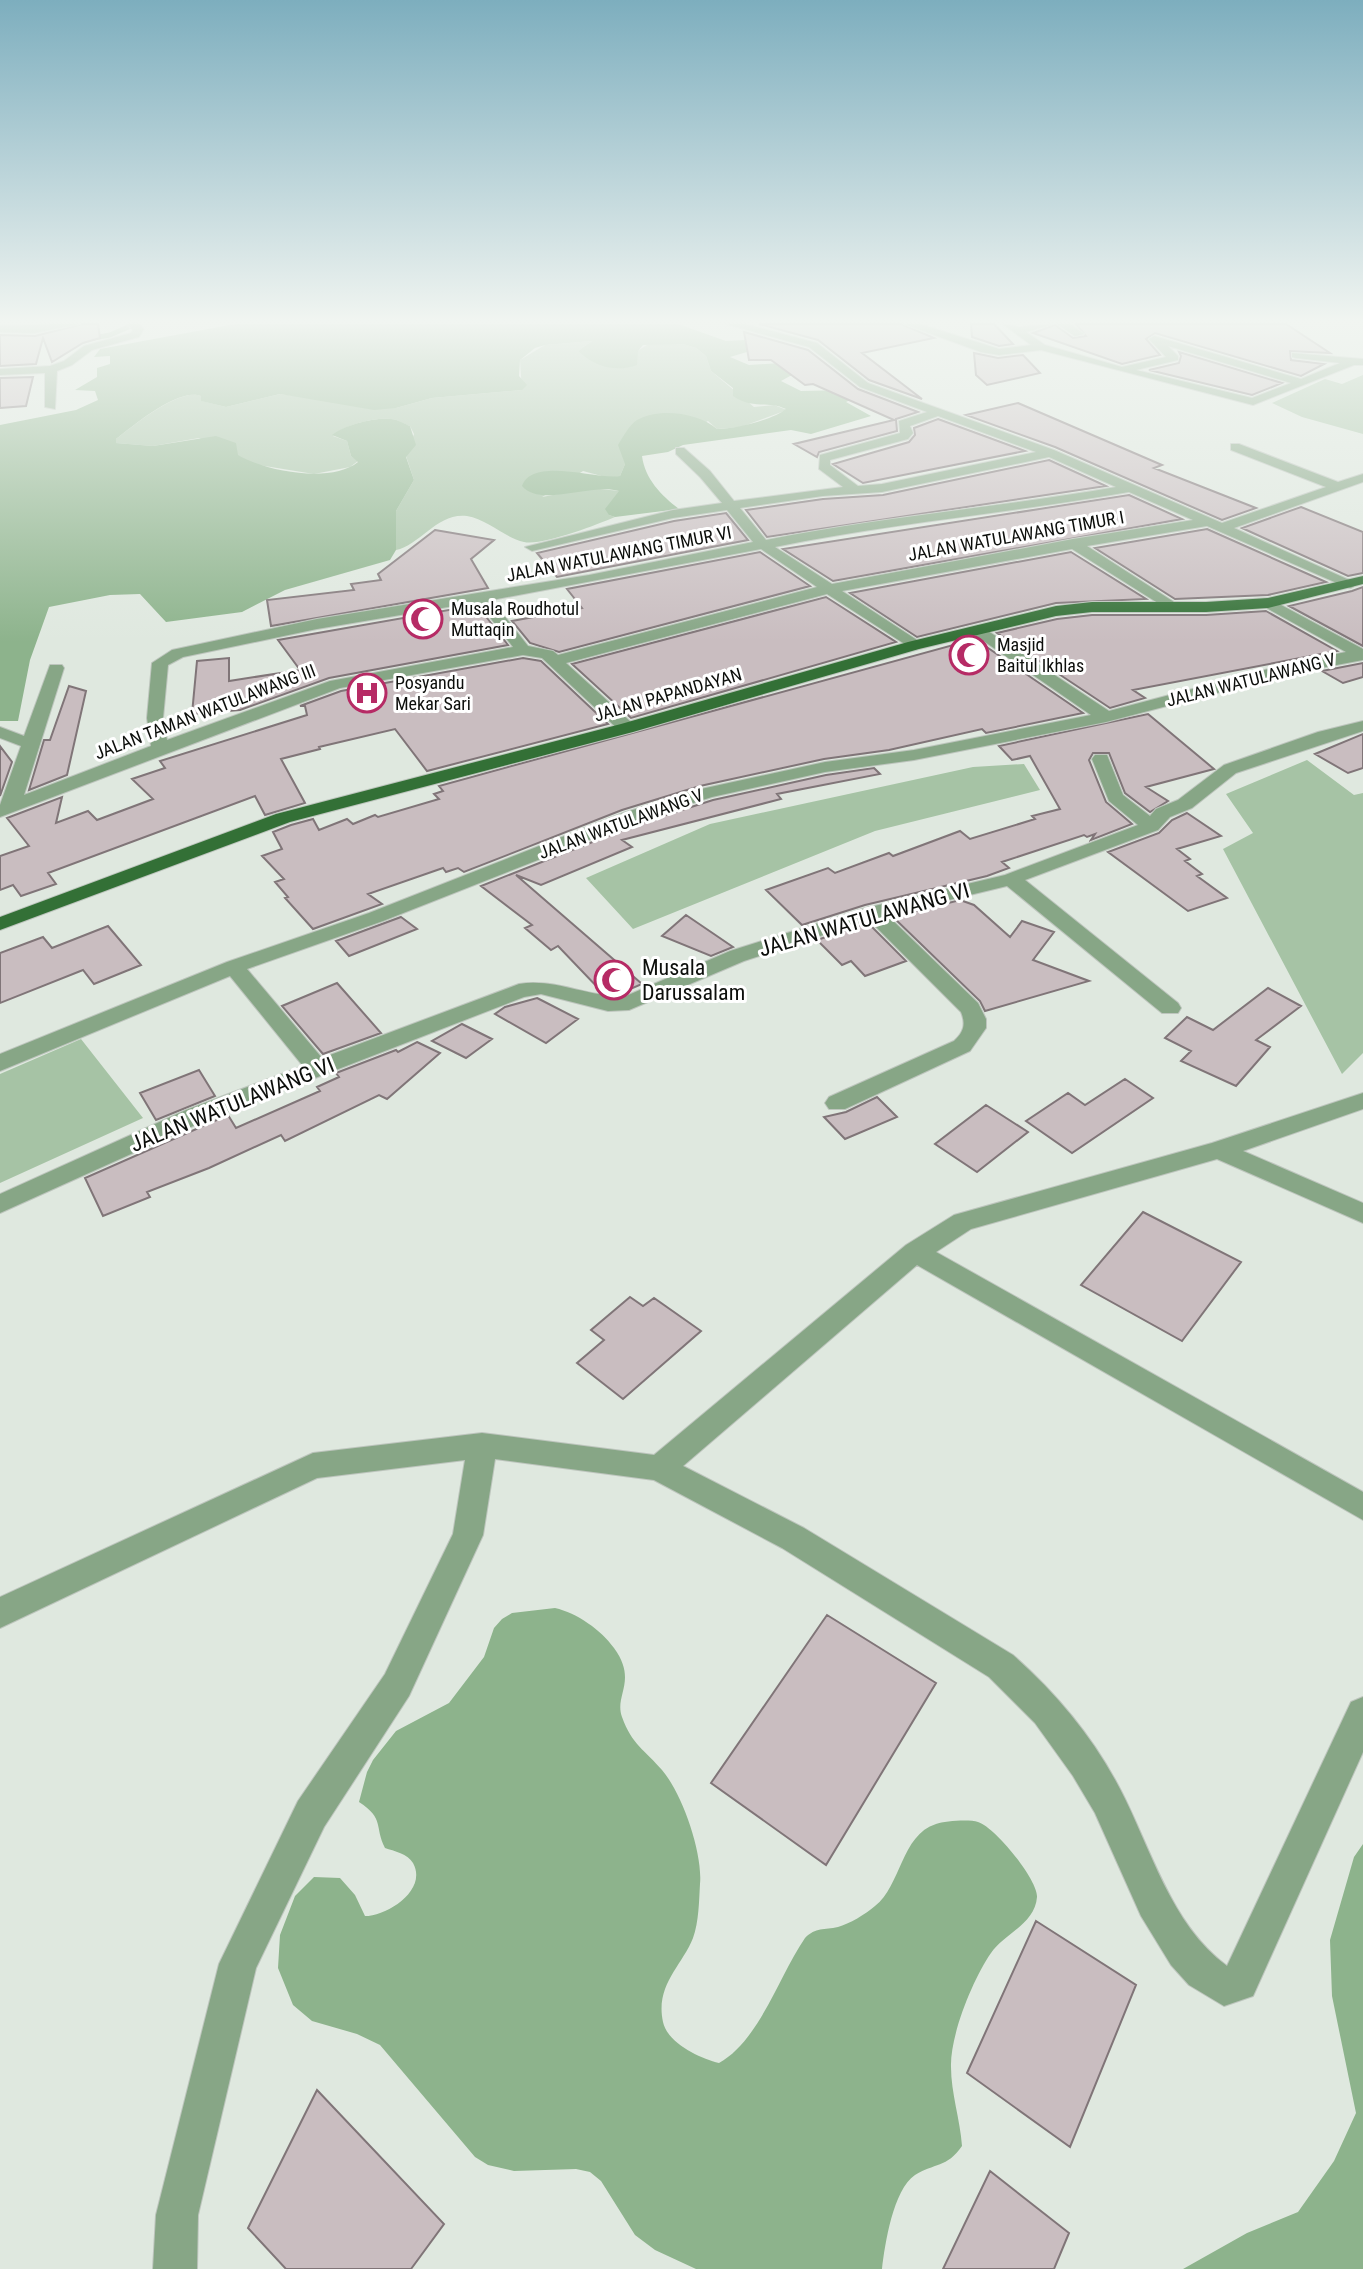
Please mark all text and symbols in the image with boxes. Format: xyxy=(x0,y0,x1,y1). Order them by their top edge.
street label: JALAN WATULAWANG TIMUR I xyxy=(906,506,1126,565)
street label: JALAN WATULAWANG TIMUR VI xyxy=(505,521,733,586)
mosque icon: Musala Roudhotul Muttaqin xyxy=(402,598,444,640)
place label: Musala Roudhotul Muttaqin xyxy=(451,598,579,640)
mosque icon: Masjid Baitul Ikhlas xyxy=(948,634,990,676)
place label: Masjid Baitul Ikhlas xyxy=(997,634,1084,676)
street label: JALAN WATULAWANG V xyxy=(1164,648,1338,711)
street label: JALAN TAMAN WATULAWANG III xyxy=(91,660,318,763)
street label: JALAN PAPANDAYAN xyxy=(592,663,744,726)
hospital icon: Posyandu Mekar Sari xyxy=(346,672,388,714)
place label: Posyandu Mekar Sari xyxy=(395,672,471,714)
street label: JALAN WATULAWANG V xyxy=(536,784,706,863)
street label: JALAN WATULAWANG VI xyxy=(756,877,972,961)
place label: Musala Darussalam xyxy=(642,955,745,1005)
mosque icon: Musala Darussalam xyxy=(593,959,635,1001)
street label: JALAN WATULAWANG VI xyxy=(127,1052,338,1157)

